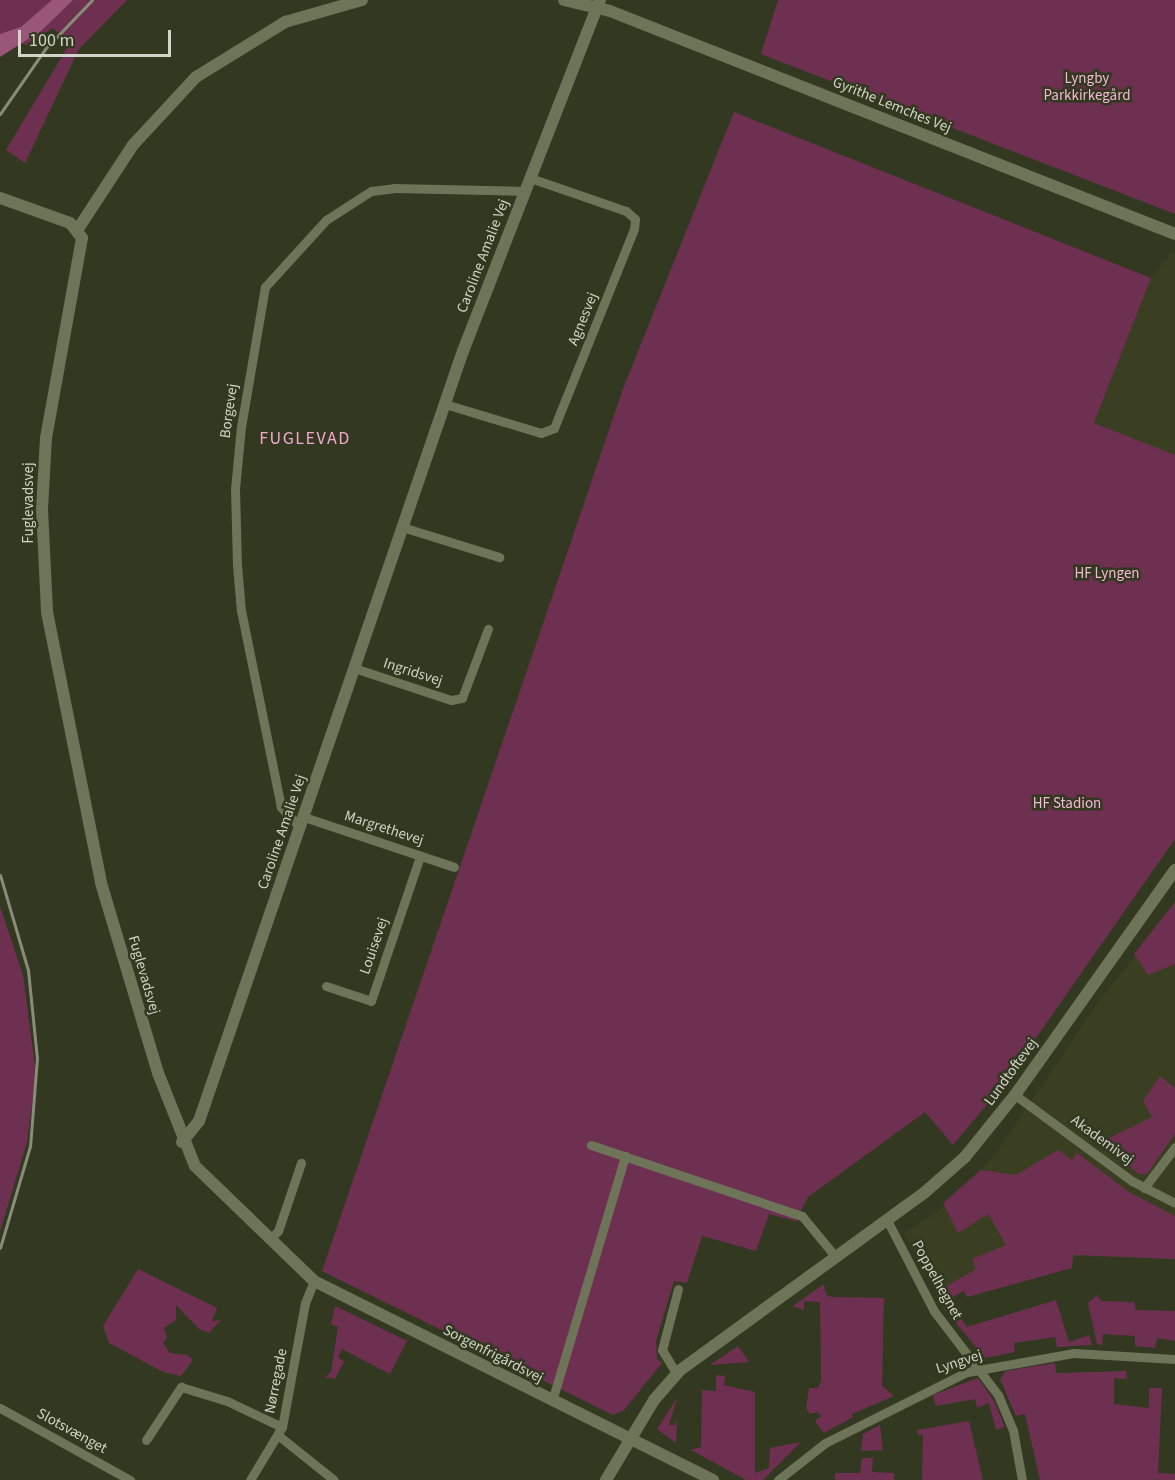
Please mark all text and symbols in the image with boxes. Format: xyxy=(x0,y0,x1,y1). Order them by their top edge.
scale bar xyxy=(21,18,174,56)
text: 100 m xyxy=(29,28,74,53)
park label: Lyngby Parkkirkegård xyxy=(1043,69,1131,104)
street label: Gyrithe Lemches Vej xyxy=(830,73,954,137)
street label: Caroline Amalie Vej xyxy=(453,197,513,315)
street label: Agnesvej xyxy=(564,290,602,348)
street label: Borgevej xyxy=(216,383,242,439)
district label: FUGLEVAD xyxy=(259,428,351,450)
street label: Fuglevadsvej xyxy=(20,462,38,544)
park label: HF Lyngen xyxy=(1074,565,1140,583)
street label: Ingridsvej xyxy=(381,654,445,690)
street label: Caroline Amalie Vej xyxy=(254,772,310,892)
park label: HF Stadion xyxy=(1033,795,1101,813)
street label: Margrethevej xyxy=(342,807,426,849)
street label: Louisevej xyxy=(356,915,392,977)
street label: Fuglevadsvej xyxy=(124,933,164,1017)
street label: Lundtoftevej xyxy=(980,1035,1042,1109)
street label: Akademivej xyxy=(1067,1111,1137,1169)
street label: Poppelhegnet xyxy=(908,1237,966,1323)
street label: Sorgenfrigårdsvej xyxy=(440,1321,546,1387)
street label: Lyngvej xyxy=(934,1346,984,1378)
street label: Nørregade xyxy=(261,1347,291,1415)
street label: Slotsvænget xyxy=(34,1404,110,1458)

